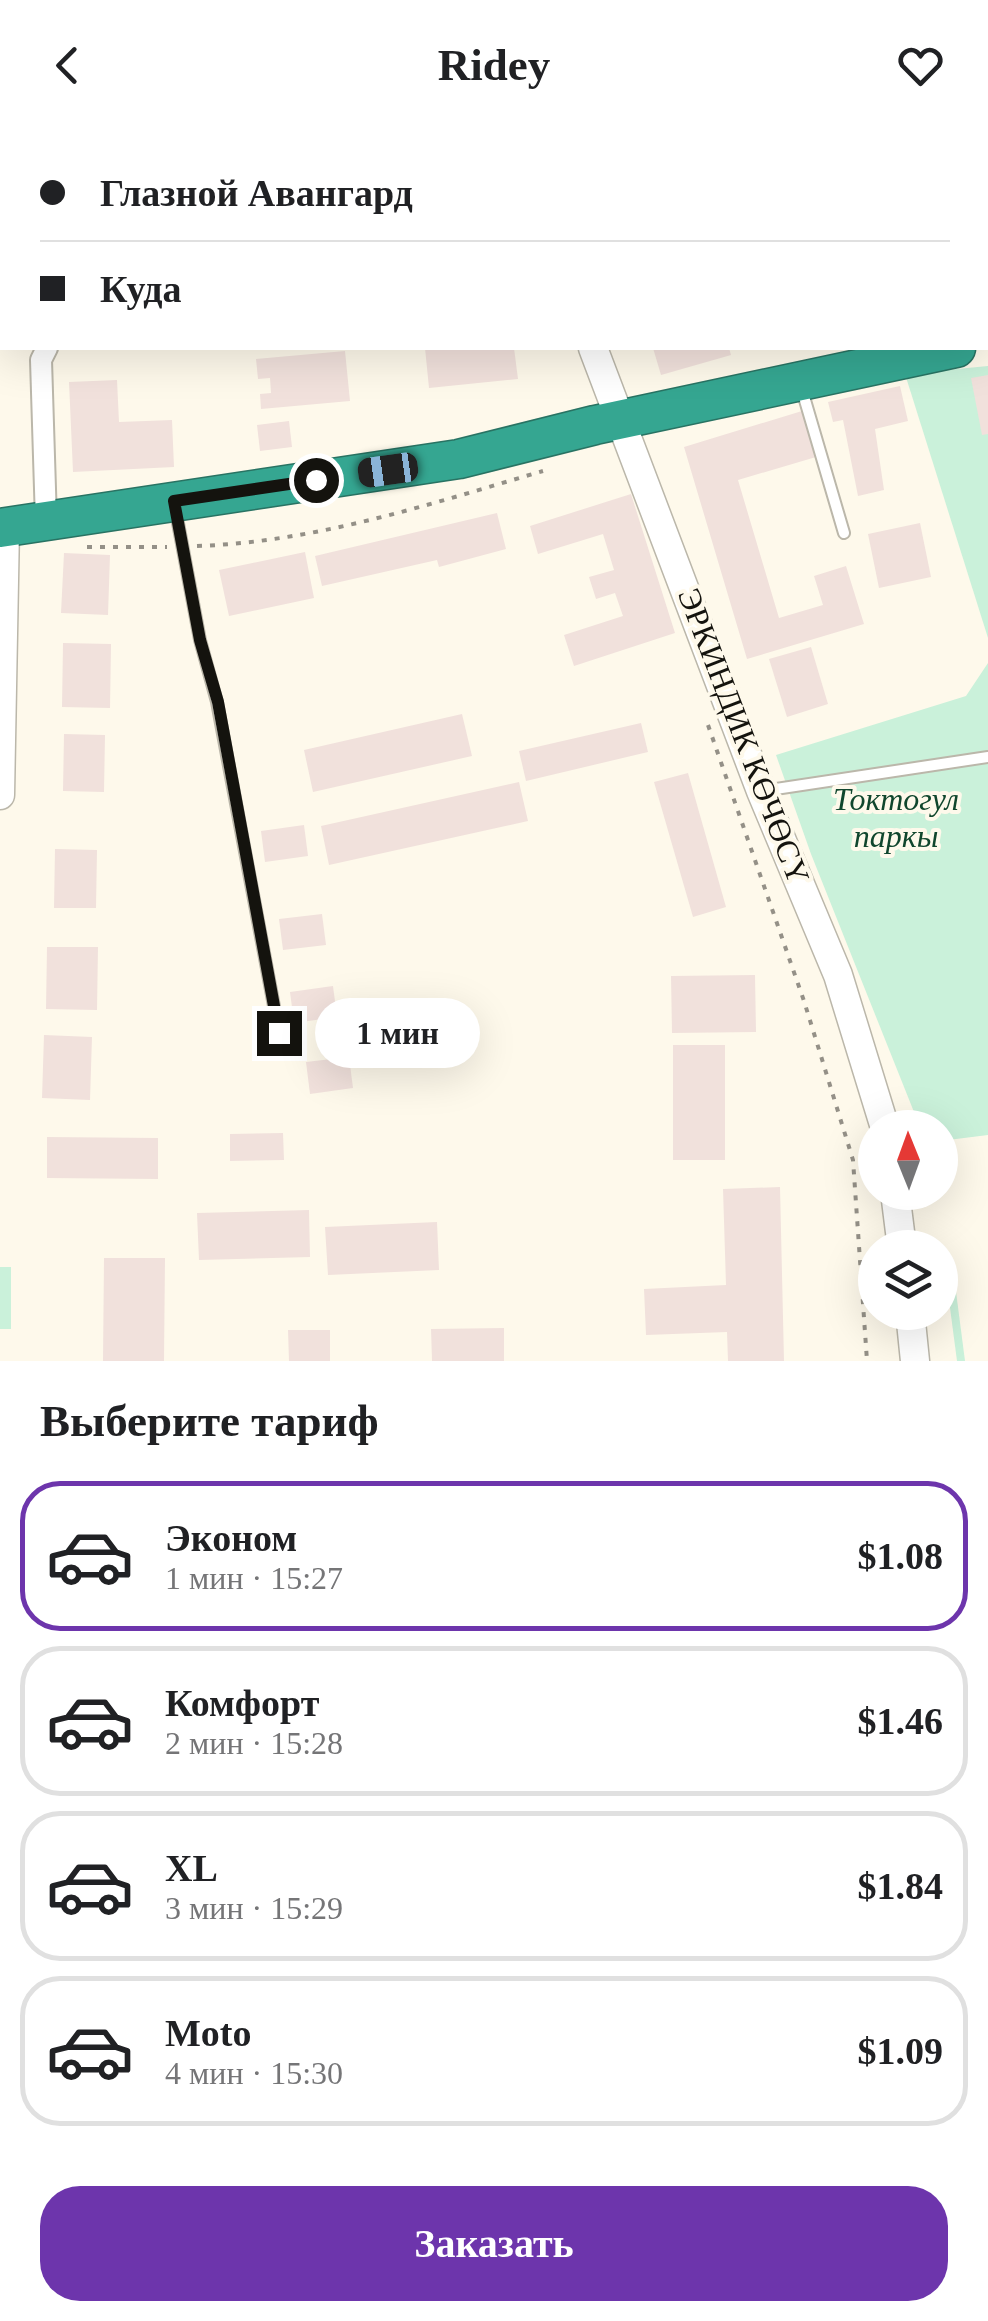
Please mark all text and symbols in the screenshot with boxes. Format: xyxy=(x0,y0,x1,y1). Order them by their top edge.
icon: back xyxy=(40,38,95,93)
icon: heart xyxy=(893,38,948,93)
text: Ridey xyxy=(438,40,550,90)
text: Глазной Авангард xyxy=(100,172,413,214)
text: Куда xyxy=(100,268,181,310)
car xyxy=(356,451,420,489)
route start xyxy=(294,458,339,503)
street label: ЭРКИНДИК КӨЧӨСҮ xyxy=(671,583,817,889)
park label: Токтогул паркы xyxy=(833,781,959,854)
callout: 1 мин xyxy=(314,998,479,1068)
route end xyxy=(257,1011,302,1056)
text: 1 мин xyxy=(356,1015,439,1051)
north arrow xyxy=(858,1110,958,1210)
map controls xyxy=(858,1110,958,1330)
button: layers xyxy=(858,1230,958,1330)
text: Выберите тариф xyxy=(40,1396,379,1446)
icon: car xyxy=(45,1511,135,1601)
text: Эконом xyxy=(165,1517,297,1559)
text: $1.08 xyxy=(858,1535,943,1577)
text: 1 мин · 15:27 xyxy=(165,1560,343,1596)
icon: car xyxy=(45,1676,135,1766)
text: Комфорт xyxy=(165,1682,319,1724)
text: $1.46 xyxy=(858,1700,943,1742)
text: 2 мин · 15:28 xyxy=(165,1725,343,1761)
icon: car xyxy=(45,1841,135,1931)
text: XL xyxy=(165,1847,218,1889)
text: $1.84 xyxy=(858,1865,943,1907)
text: 3 мин · 15:29 xyxy=(165,1890,343,1926)
icon: car xyxy=(45,2006,135,2096)
text: Moto xyxy=(165,2012,252,2054)
text: $1.09 xyxy=(858,2030,943,2072)
text: 4 мин · 15:30 xyxy=(165,2055,343,2091)
button: Заказать xyxy=(40,2186,948,2301)

